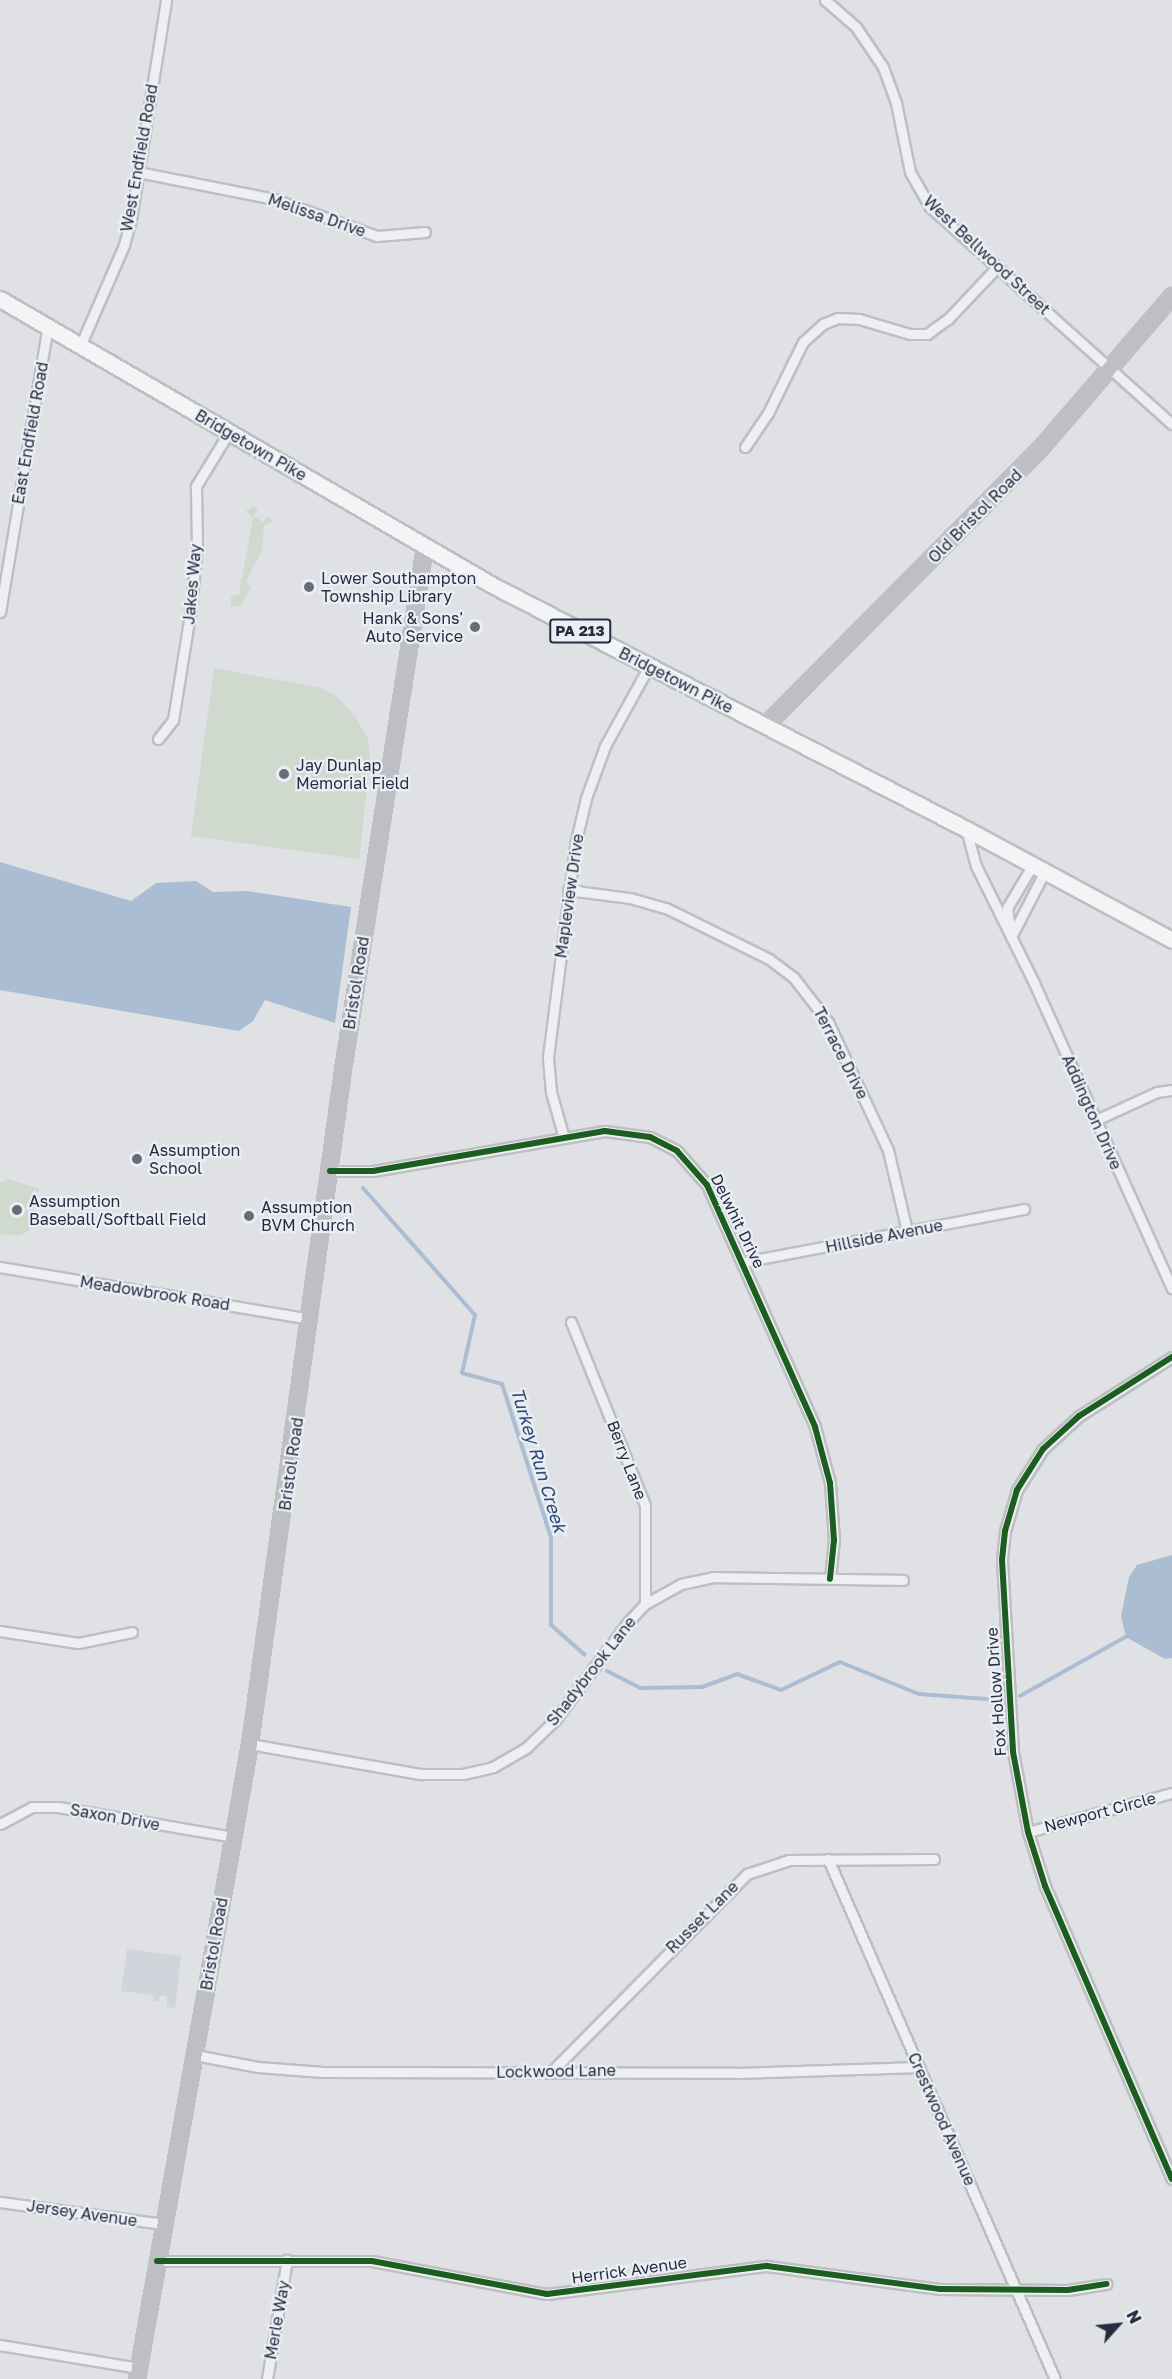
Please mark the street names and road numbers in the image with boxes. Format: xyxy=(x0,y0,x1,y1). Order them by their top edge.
street label: West Endfield Road xyxy=(117,83,161,233)
street label: Melissa Drive xyxy=(266,189,368,241)
street label: West Bellwood Street xyxy=(920,191,1054,319)
street label: East Endfield Road xyxy=(8,360,52,506)
street label: Bridgetown Pike xyxy=(192,405,310,485)
street label: Old Bristol Road xyxy=(924,465,1026,567)
street label: Jakes Way xyxy=(179,543,205,625)
road number: PA 213 xyxy=(548,619,612,643)
street label: Bridgetown Pike xyxy=(616,643,736,717)
street label: Mapleview Drive xyxy=(551,833,587,959)
street label: Bristol Road xyxy=(339,935,373,1031)
street label: Terrace Drive xyxy=(810,1004,872,1102)
street label: Addington Drive xyxy=(1058,1052,1126,1172)
street label: Delwhit Drive xyxy=(707,1171,769,1271)
street label: Hillside Avenue xyxy=(824,1215,944,1257)
street label: Meadowbrook Road xyxy=(79,1272,231,1314)
street label: Bristol Road xyxy=(275,1416,307,1512)
street label: Berry Lane xyxy=(603,1418,651,1502)
street label: Shadybrook Lane xyxy=(542,1612,640,1730)
street label: Fox Hollow Drive xyxy=(982,1627,1010,1757)
street label: Newport Circle xyxy=(1042,1788,1158,1836)
street label: Saxon Drive xyxy=(69,1800,161,1834)
street label: Russet Lane xyxy=(662,1877,742,1957)
street label: Bristol Road xyxy=(196,1896,232,1992)
street label: Crestwood Avenue xyxy=(904,2050,980,2188)
street label: Lockwood Lane xyxy=(496,2060,616,2082)
street label: Jersey Avenue xyxy=(26,2196,138,2230)
street label: Herrick Avenue xyxy=(570,2252,688,2288)
street label: Merle Way xyxy=(261,2279,293,2361)

